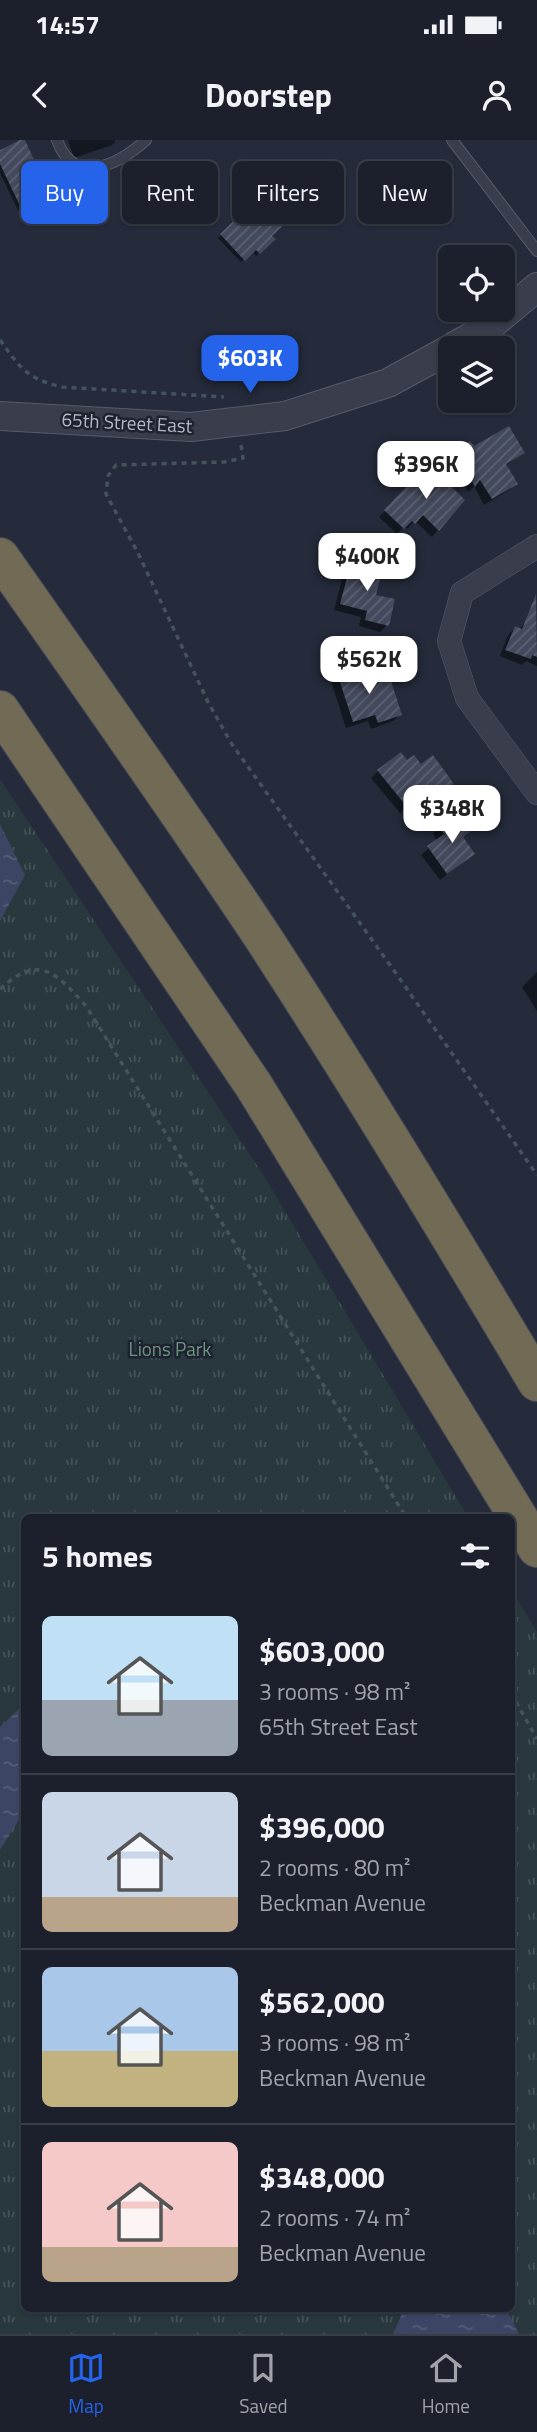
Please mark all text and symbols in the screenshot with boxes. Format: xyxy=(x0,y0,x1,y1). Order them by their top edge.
text: 14:57 xyxy=(35,5,100,44)
text: Doorstep xyxy=(205,71,332,119)
icon: back xyxy=(21,76,59,114)
icon: person xyxy=(478,76,516,114)
chip: Buy xyxy=(21,161,108,224)
chip: Rent xyxy=(122,161,218,224)
chip: Filters xyxy=(232,161,344,224)
chip: New xyxy=(358,161,452,224)
map controls xyxy=(438,245,515,413)
button: locate xyxy=(438,245,515,322)
pin: $603K xyxy=(201,336,299,395)
button: layers xyxy=(438,336,515,413)
text: $603K xyxy=(217,340,283,375)
street label: 65th Street East xyxy=(61,404,194,440)
pin: $396K xyxy=(377,442,475,501)
text: $396K xyxy=(393,446,459,481)
pin: $400K xyxy=(318,533,416,593)
text: $400K xyxy=(334,538,400,573)
pin: $562K xyxy=(320,636,418,696)
text: $562K xyxy=(336,641,402,676)
pin: $348K xyxy=(403,786,501,845)
text: $348K xyxy=(419,790,485,825)
park label: Lions Park xyxy=(129,1334,211,1363)
text: 5 homes xyxy=(42,1533,153,1579)
icon: filters xyxy=(456,1537,494,1575)
text: $603,000 xyxy=(259,1628,385,1674)
icon: home xyxy=(98,1644,182,1728)
text: 3 rooms · 98 m² xyxy=(259,1674,410,1709)
text: 65th Street East xyxy=(259,1709,418,1744)
text: $396,000 xyxy=(259,1804,385,1850)
icon: home xyxy=(98,1820,182,1904)
text: 2 rooms · 80 m² xyxy=(259,1850,410,1885)
text: Beckman Avenue xyxy=(259,1885,426,1920)
text: $562,000 xyxy=(259,1979,385,2025)
icon: home xyxy=(98,1995,182,2079)
text: 3 rooms · 98 m² xyxy=(259,2025,410,2060)
text: Beckman Avenue xyxy=(259,2060,426,2095)
text: $348,000 xyxy=(259,2154,385,2200)
icon: home xyxy=(98,2170,182,2254)
text: 2 rooms · 74 m² xyxy=(259,2200,410,2235)
text: Beckman Avenue xyxy=(259,2235,426,2270)
tab: Map xyxy=(67,2349,105,2420)
tab: Saved xyxy=(239,2349,288,2420)
tab: Home xyxy=(422,2349,470,2420)

